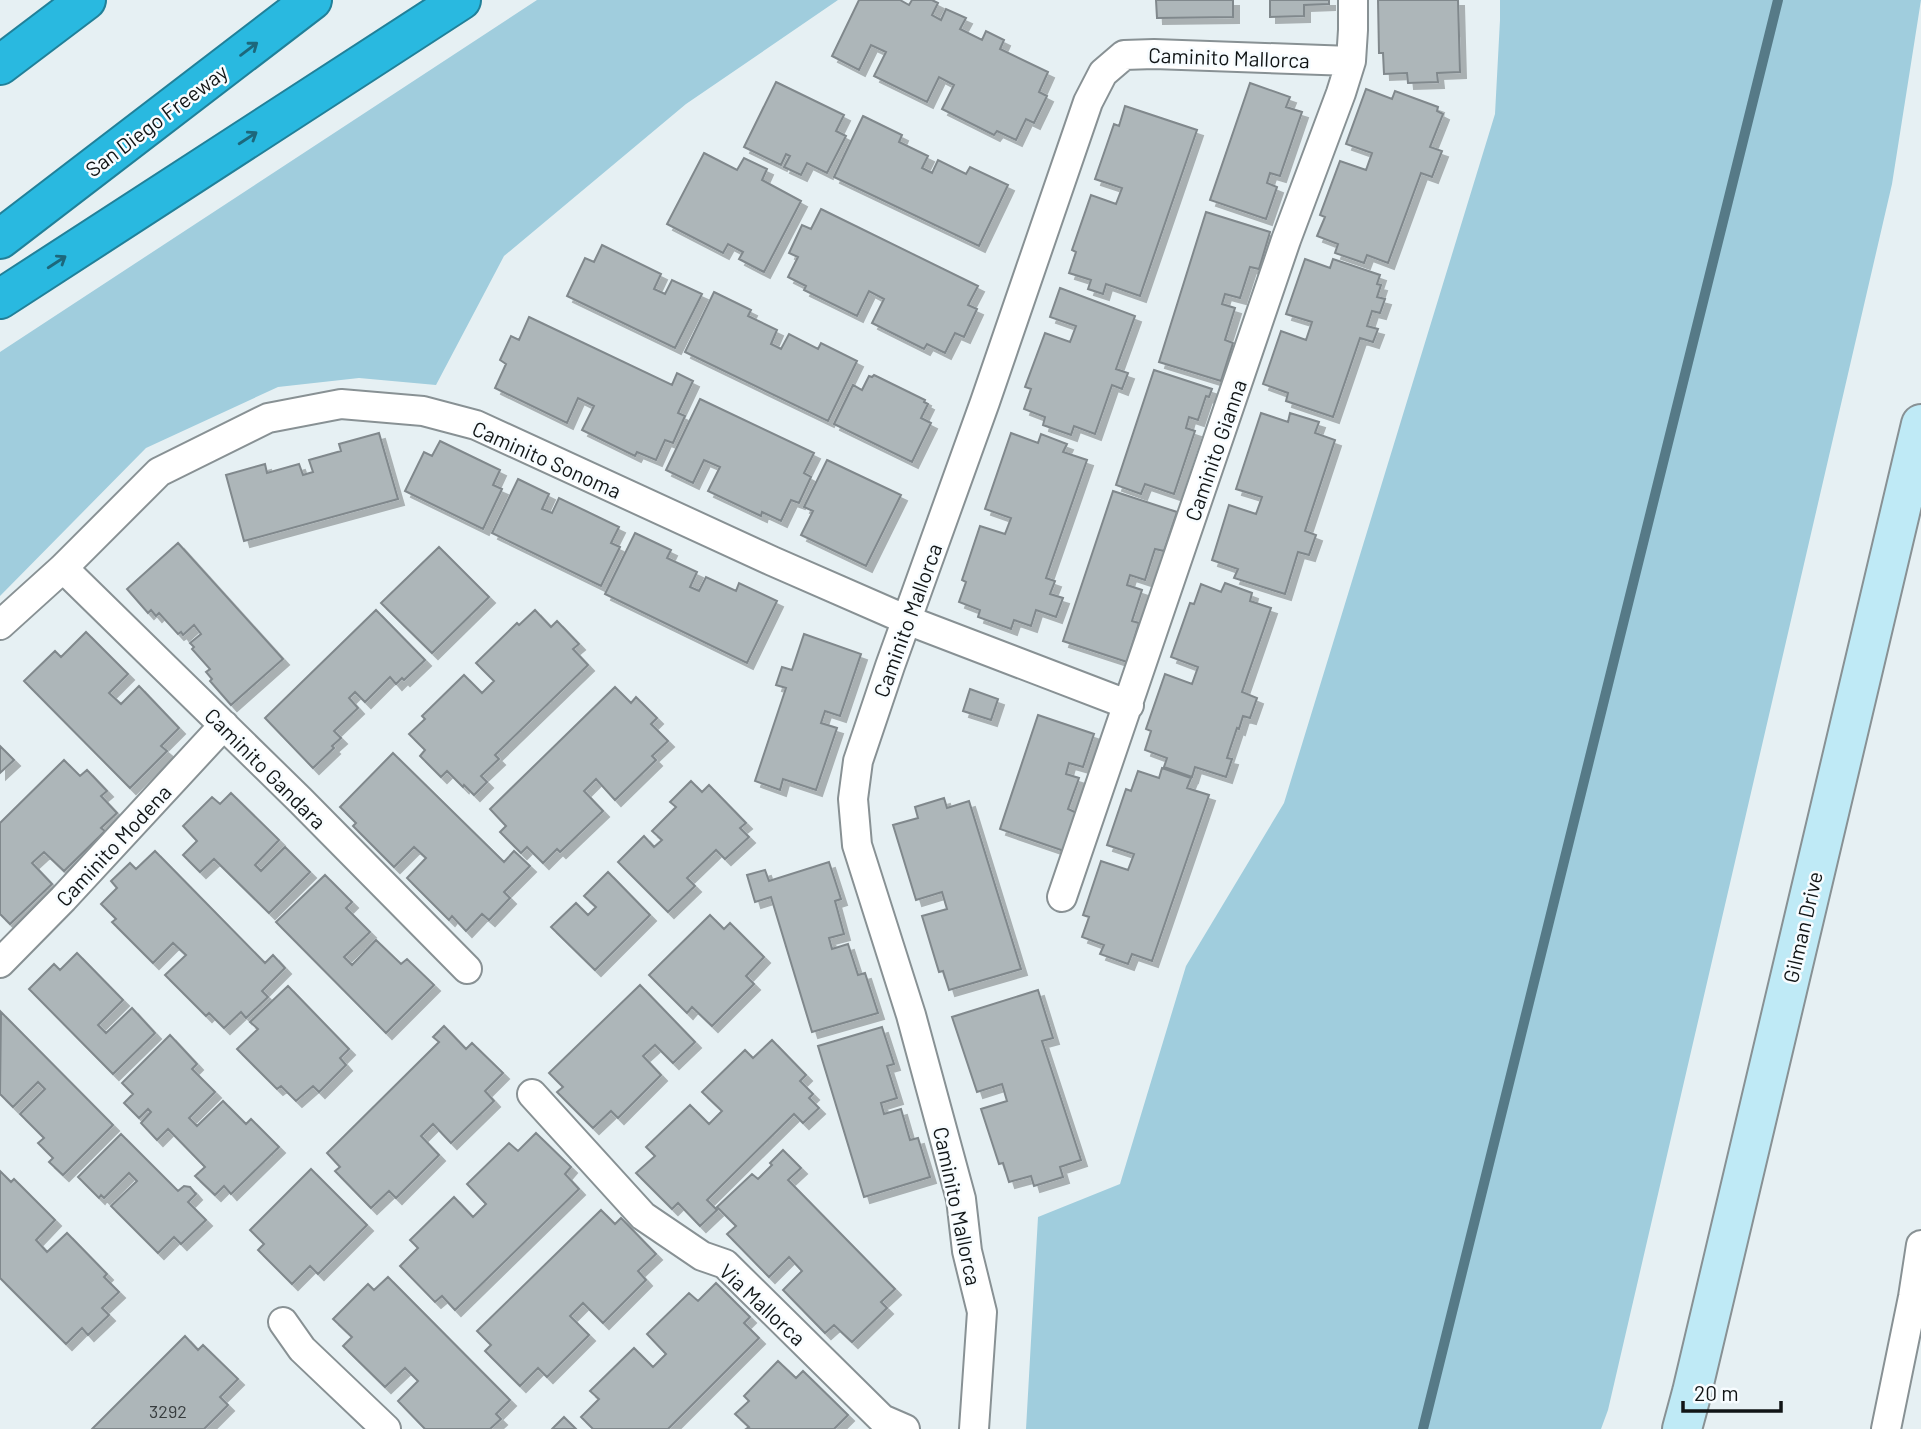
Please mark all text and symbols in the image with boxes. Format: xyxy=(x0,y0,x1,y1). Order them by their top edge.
one-way arrow xyxy=(239,41,257,56)
street label: Caminito Mallorca xyxy=(1148,42,1310,72)
street label: San Diego Freeway xyxy=(80,58,232,182)
one-way arrow xyxy=(238,131,257,146)
one-way arrow xyxy=(47,255,67,269)
street label: Caminito Gianna xyxy=(1179,376,1251,524)
street label: Caminito Sonoma xyxy=(469,415,625,503)
street label: Caminito Mallorca xyxy=(868,540,946,700)
street label: Caminito Gandara xyxy=(200,702,332,834)
street label: Caminito Modena xyxy=(50,779,176,911)
street label: Gilman Drive xyxy=(1777,869,1827,985)
street label: Caminito Mallorca xyxy=(929,1124,987,1288)
street label: Via Mallorca xyxy=(715,1258,811,1350)
scale bar xyxy=(1683,1370,1781,1414)
text: 20 m xyxy=(1694,1380,1739,1405)
house number: 3292 xyxy=(149,1400,187,1422)

